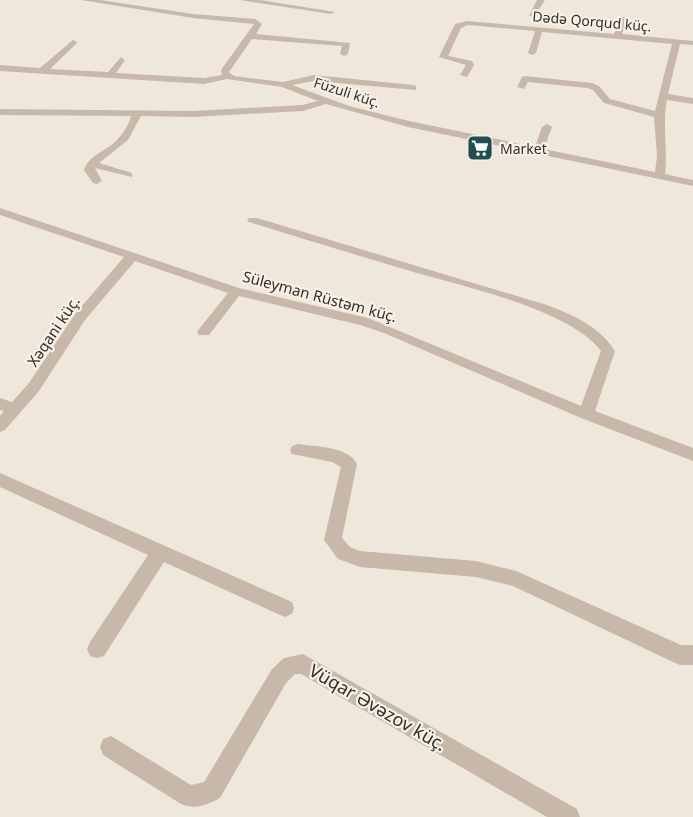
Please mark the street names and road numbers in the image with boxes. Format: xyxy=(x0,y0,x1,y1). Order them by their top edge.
street label: Dədə Qorqud küç. xyxy=(532,6,652,36)
street label: Füzuli küç. xyxy=(311,72,383,112)
street label: Süleyman Rüstəm küç. xyxy=(241,266,399,326)
street label: Xəqani küç. xyxy=(22,292,84,370)
street label: Vüqar Əvəzov küç. xyxy=(305,658,451,756)

